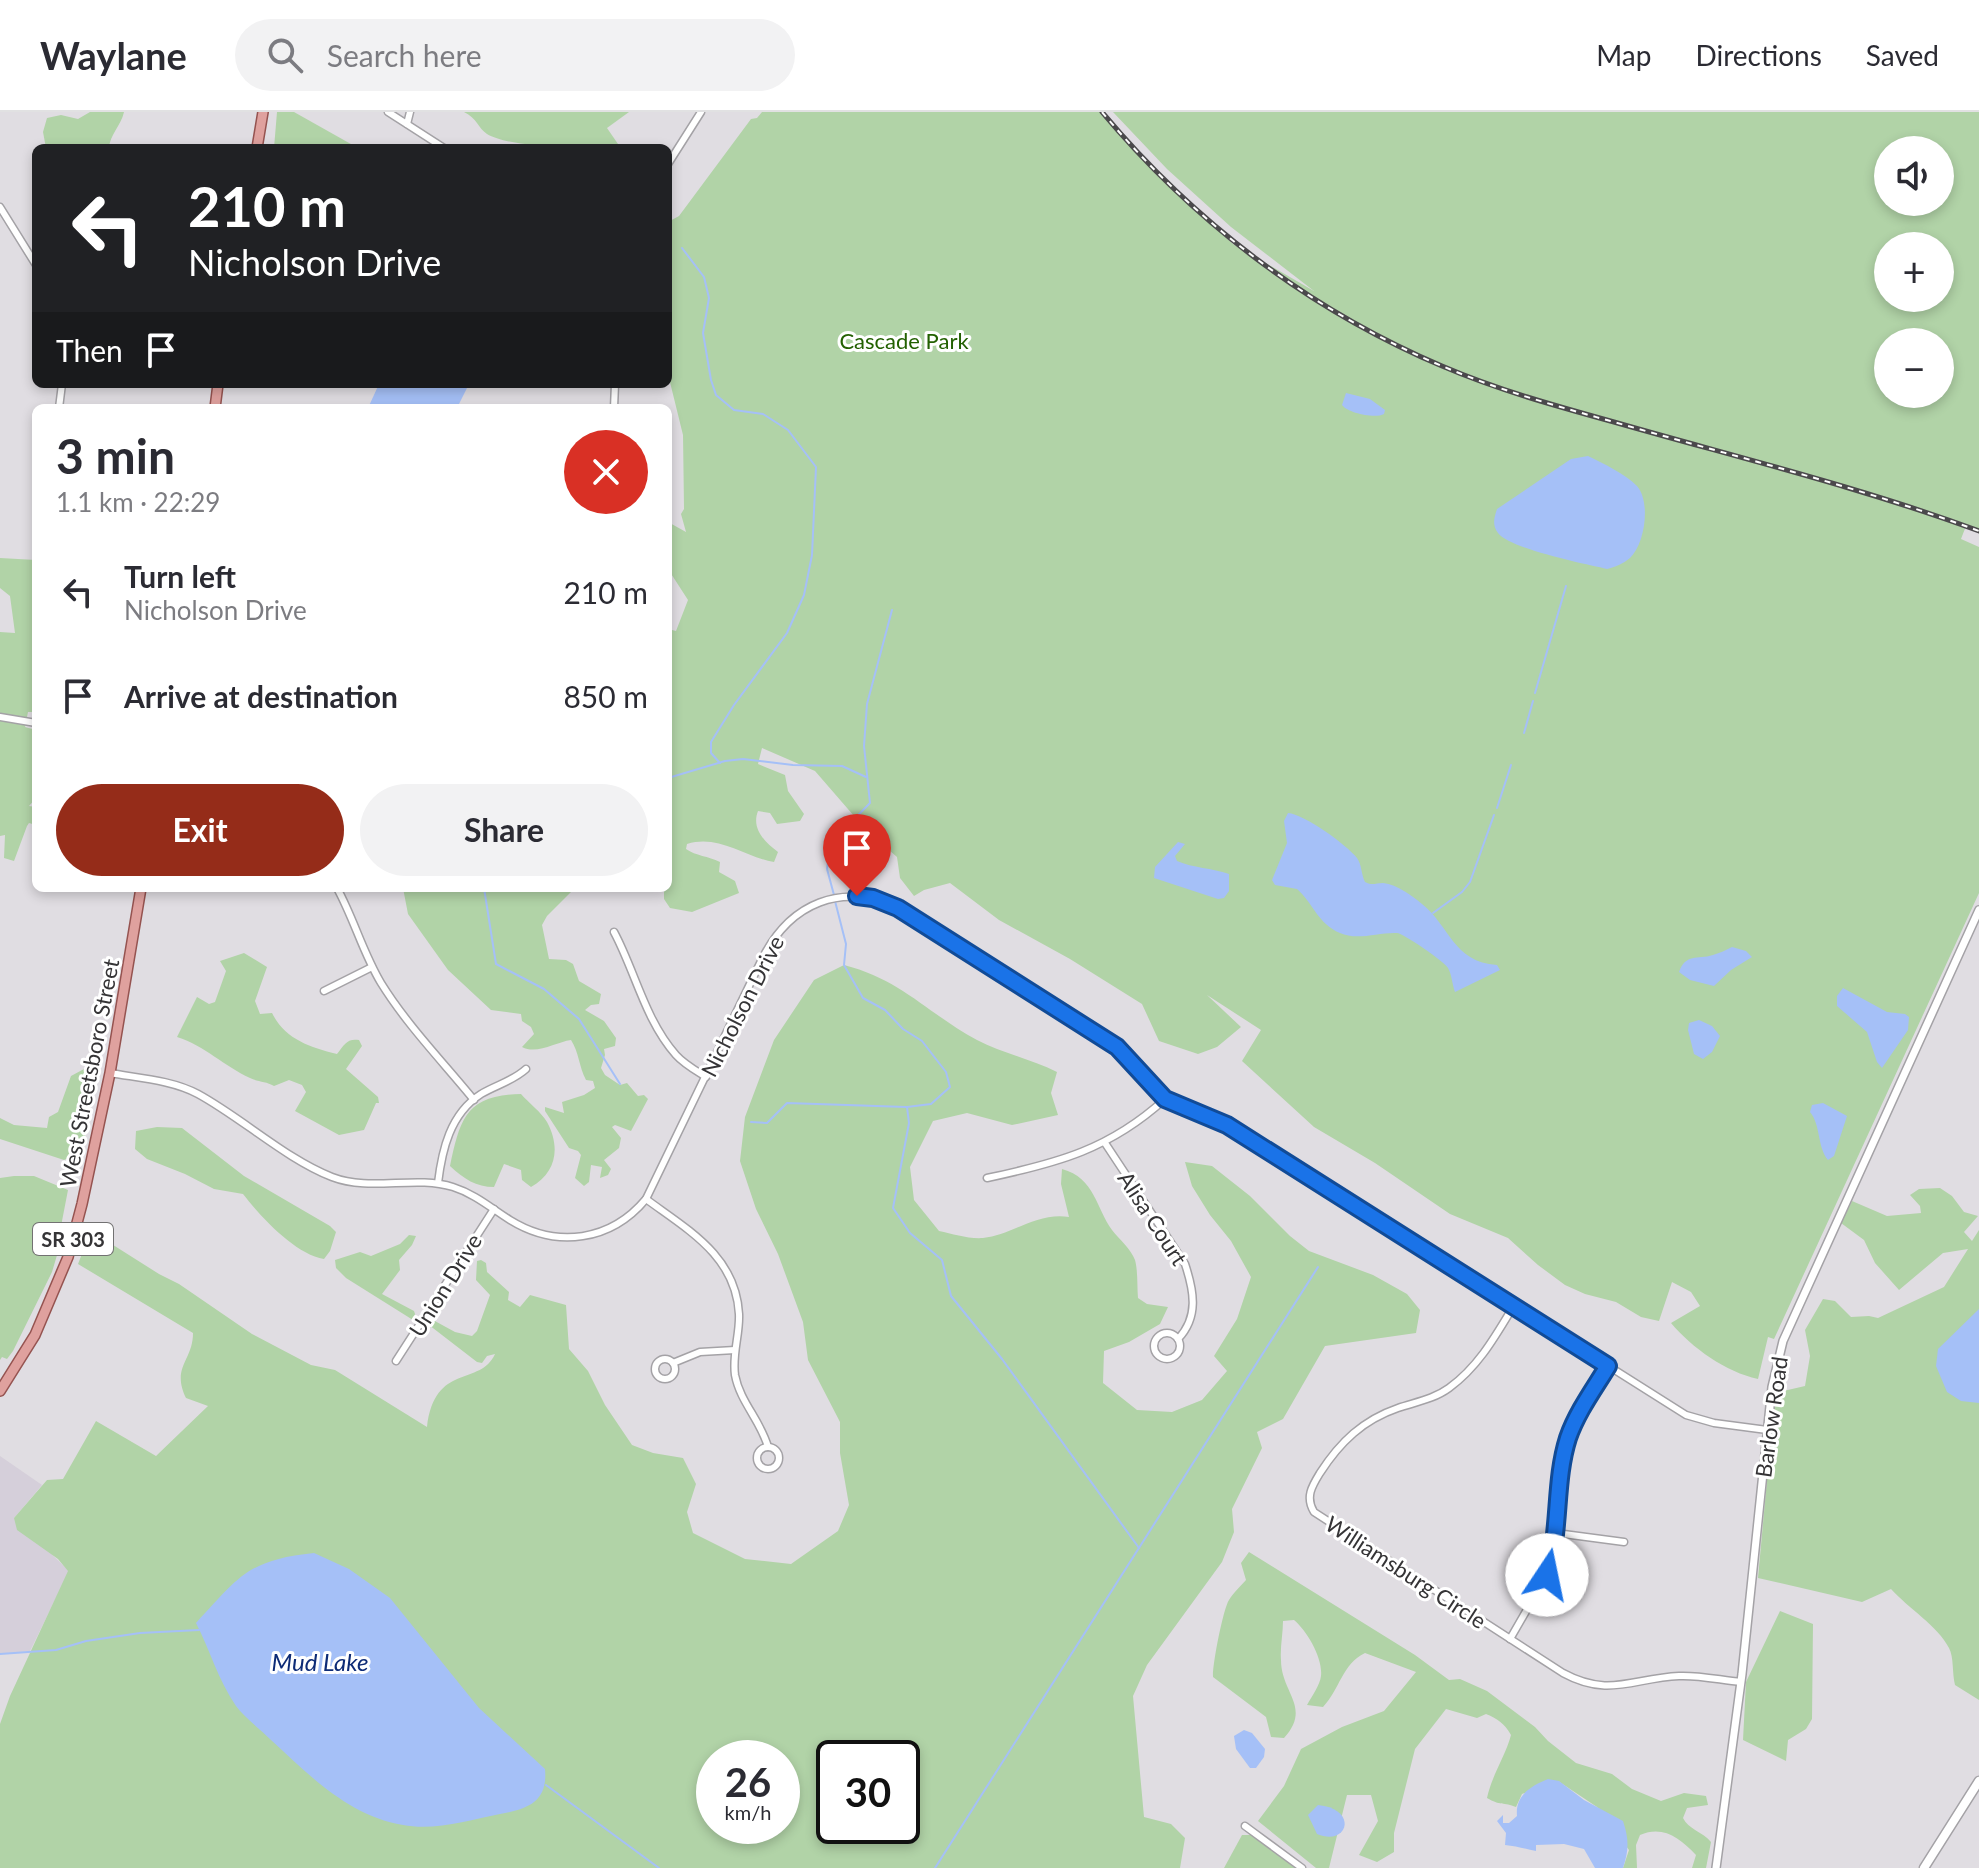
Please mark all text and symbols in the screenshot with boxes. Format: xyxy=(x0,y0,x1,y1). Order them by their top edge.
search box xyxy=(235,19,795,91)
text: Waylane xyxy=(40,32,187,78)
icon: search xyxy=(263,33,307,77)
text: Search here xyxy=(327,37,482,73)
text: Map xyxy=(1596,38,1651,72)
text: Directions xyxy=(1695,38,1822,72)
text: Saved xyxy=(1866,38,1939,72)
map controls xyxy=(1874,136,1954,408)
button: sound xyxy=(1874,136,1954,216)
text: 210 m xyxy=(188,172,346,239)
icon: left xyxy=(56,176,160,280)
button: + xyxy=(1874,232,1954,312)
text: Nicholson Drive xyxy=(188,240,441,284)
park label: Cascade Park xyxy=(839,327,969,354)
icon: arrive xyxy=(139,328,183,372)
button: − xyxy=(1874,328,1954,408)
text: Then xyxy=(56,332,123,368)
text: 3 min xyxy=(56,427,175,484)
button: close xyxy=(564,430,648,514)
text: 1.1 km · 22:29 xyxy=(56,486,220,518)
text: Turn left xyxy=(124,558,236,594)
icon: left xyxy=(56,570,100,614)
text: 210 m xyxy=(563,574,648,610)
text: Nicholson Drive xyxy=(124,594,307,626)
icon: arrive xyxy=(56,674,100,718)
text: Arrive at destination xyxy=(124,678,398,714)
text: 850 m xyxy=(563,678,648,714)
button: Exit xyxy=(56,784,344,876)
button: Share xyxy=(360,784,648,876)
pin xyxy=(823,814,891,896)
icon: arrive xyxy=(835,826,879,870)
street label: Nicholson Drive xyxy=(695,931,789,1081)
street label: West Streetsboro Street xyxy=(54,956,124,1189)
street label: Alisa Court xyxy=(1113,1166,1193,1270)
road number: SR 303 xyxy=(33,1223,113,1255)
street label: Union Drive xyxy=(403,1229,487,1341)
street label: Barlow Road xyxy=(1749,1355,1793,1479)
street label: Williamsburg Circle xyxy=(1320,1510,1492,1634)
position arrow xyxy=(1505,1533,1589,1617)
water label: Mud Lake xyxy=(272,1647,369,1676)
speed limit sign: 30 xyxy=(816,1740,920,1844)
text: 26 xyxy=(725,1758,771,1806)
text: km/h xyxy=(725,1800,771,1824)

